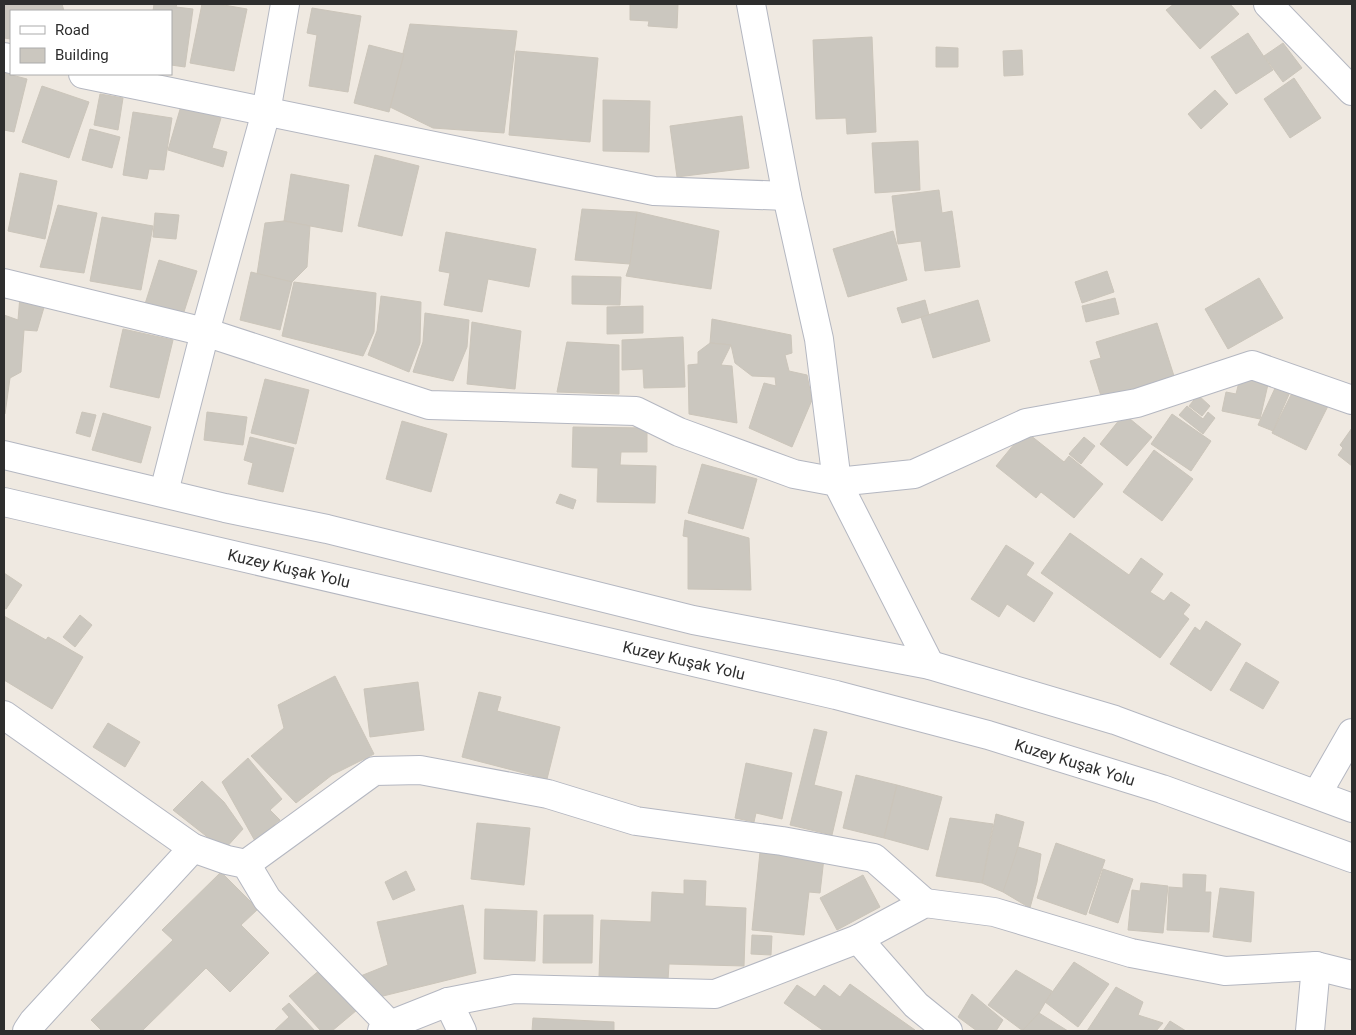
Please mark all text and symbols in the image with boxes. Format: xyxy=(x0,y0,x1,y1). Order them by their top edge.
legend xyxy=(10,10,172,75)
text: Road xyxy=(55,21,89,39)
text: Building xyxy=(55,46,109,64)
street label: Kuzey Kuşak Yolu xyxy=(226,545,352,592)
street label: Kuzey Kuşak Yolu xyxy=(621,637,747,684)
street label: Kuzey Kuşak Yolu xyxy=(1012,735,1137,790)

